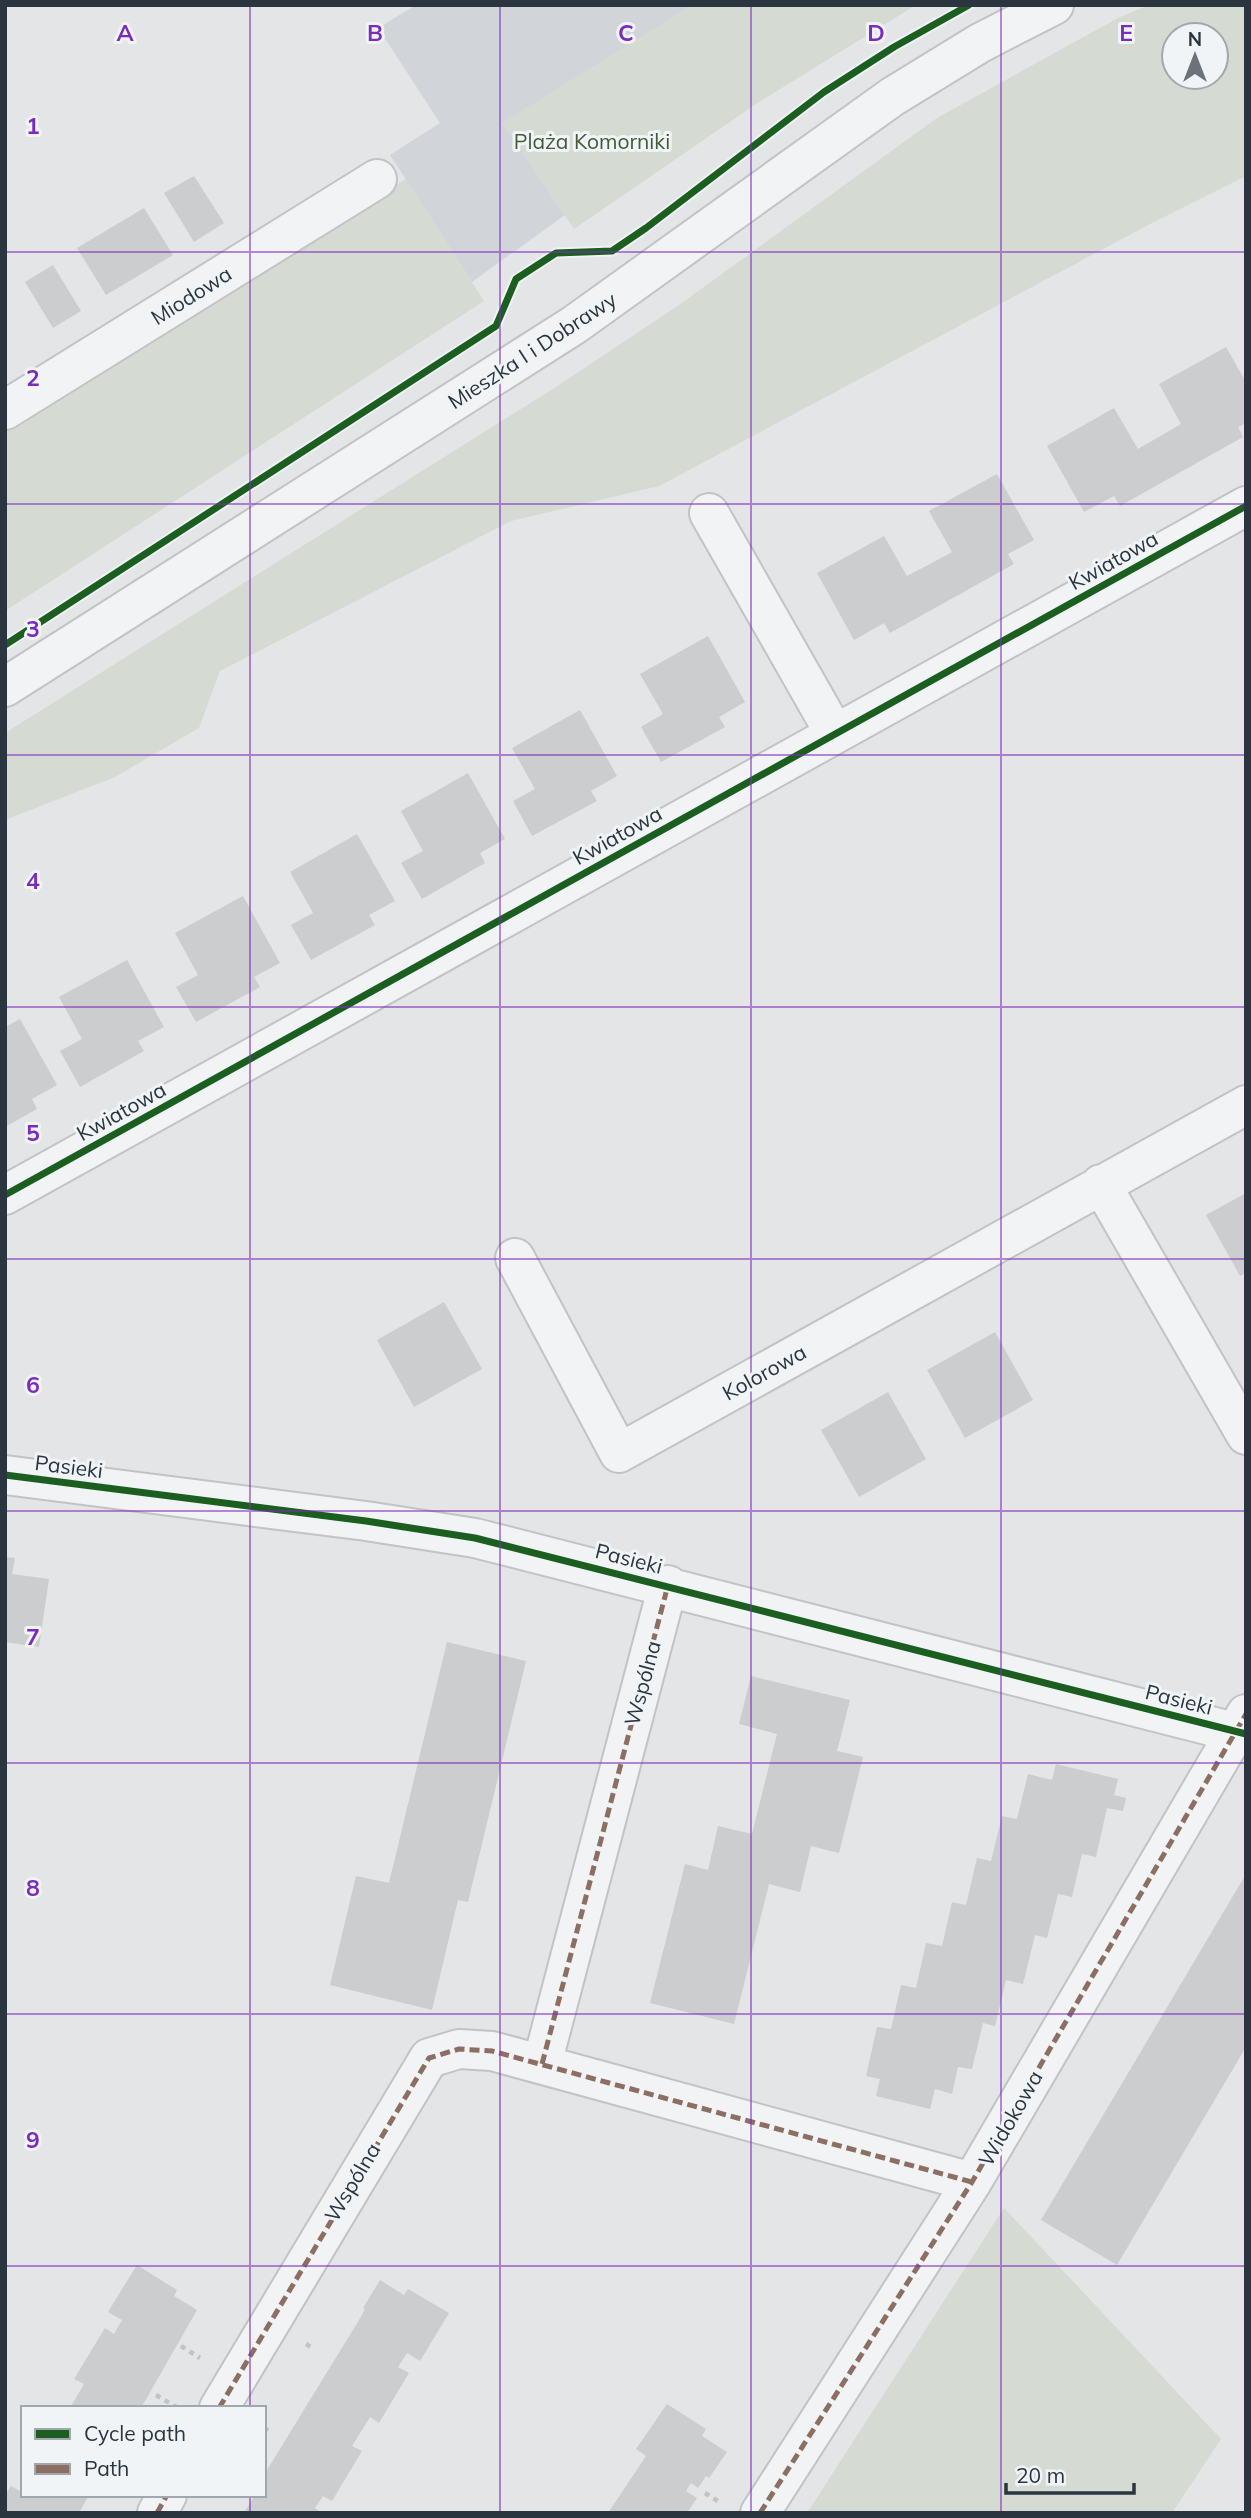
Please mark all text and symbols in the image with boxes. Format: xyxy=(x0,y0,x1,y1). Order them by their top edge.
text: A xyxy=(116,18,134,47)
text: B xyxy=(367,18,383,47)
text: C xyxy=(618,18,634,47)
text: D xyxy=(867,18,885,47)
text: E xyxy=(1119,18,1133,47)
north arrow xyxy=(1160,21,1230,91)
text: N xyxy=(1188,27,1202,51)
text: 1 xyxy=(26,111,40,140)
park label: Plaża Komorniki xyxy=(514,128,670,154)
street label: Miodowa xyxy=(146,260,236,330)
street label: Mieszka I i Dobrawy xyxy=(443,286,621,414)
text: 2 xyxy=(26,363,40,392)
street label: Kwiatowa xyxy=(1064,525,1162,595)
text: 3 xyxy=(26,614,40,643)
street label: Kwiatowa xyxy=(568,800,666,870)
text: 4 xyxy=(26,866,40,895)
street label: Kwiatowa xyxy=(72,1076,170,1146)
text: 5 xyxy=(26,1118,40,1147)
street label: Kolorowa xyxy=(717,1338,811,1406)
text: 6 xyxy=(26,1370,40,1399)
street label: Pasieki xyxy=(33,1449,105,1483)
street label: Pasieki xyxy=(593,1537,665,1579)
text: 7 xyxy=(26,1622,40,1651)
street label: Wspólna xyxy=(618,1638,666,1728)
street label: Pasieki xyxy=(1143,1678,1215,1720)
text: 8 xyxy=(26,1873,40,1902)
street label: Widokowa xyxy=(972,2066,1048,2170)
text: 9 xyxy=(26,2125,40,2154)
street label: Wspólna xyxy=(318,2138,386,2226)
legend xyxy=(21,2406,266,2497)
text: Cycle path xyxy=(84,2420,186,2446)
scale bar xyxy=(1006,2452,1134,2496)
text: Path xyxy=(84,2455,129,2481)
text: 20 m xyxy=(1016,2462,1065,2488)

